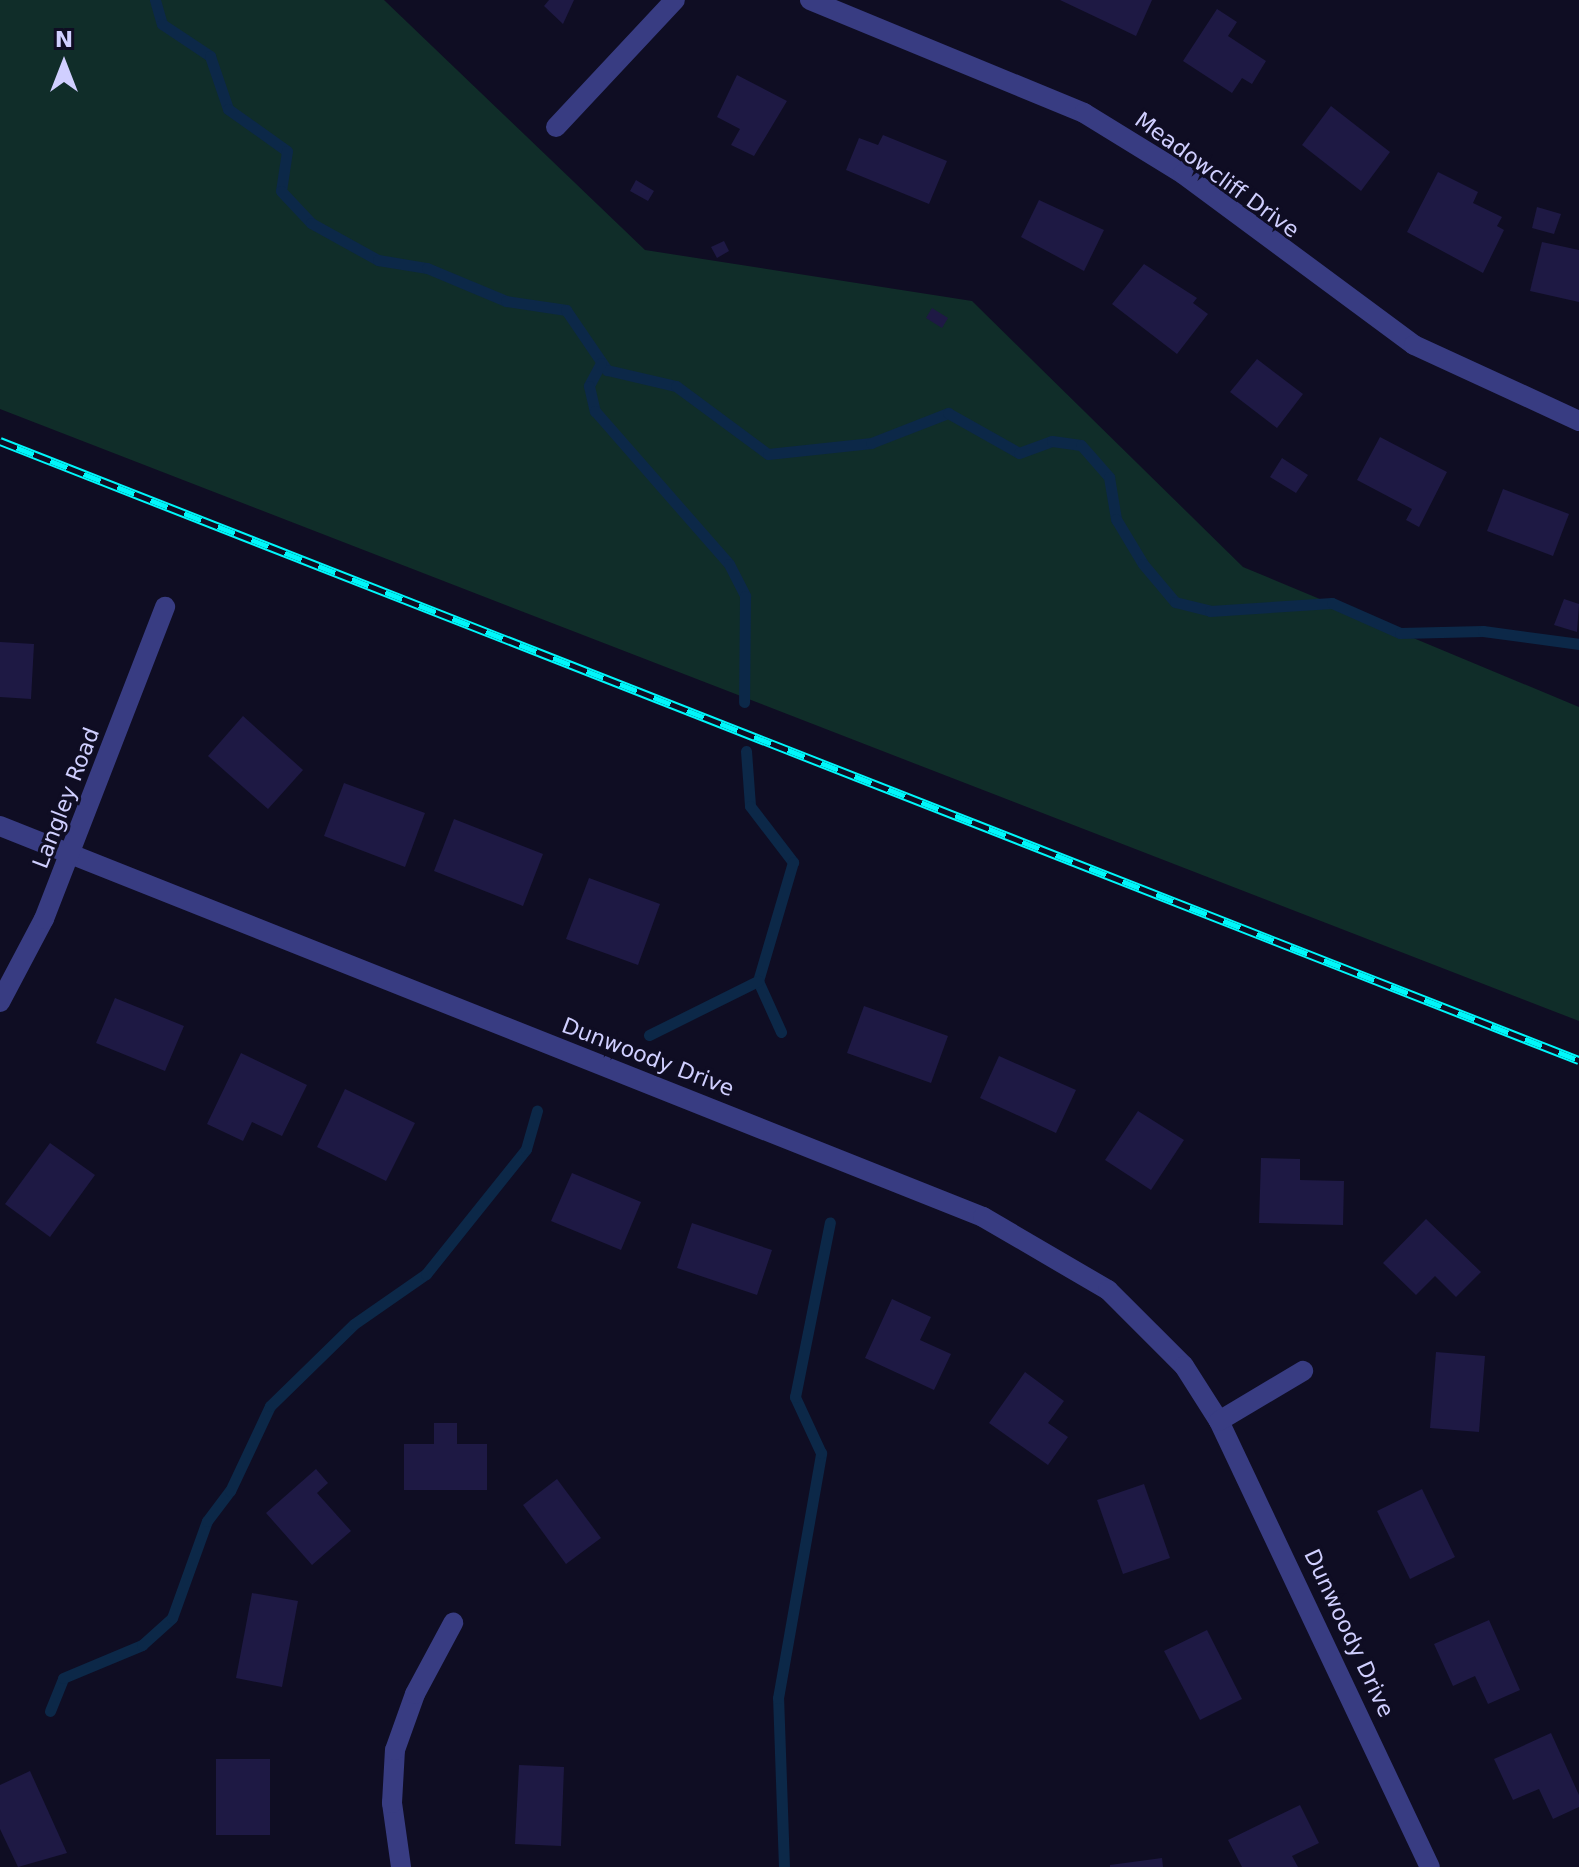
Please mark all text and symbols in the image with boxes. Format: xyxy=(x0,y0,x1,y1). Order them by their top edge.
north arrow xyxy=(24,24,104,104)
text: N xyxy=(55,27,73,52)
street label: Meadowcliff Drive xyxy=(1130,107,1304,243)
street label: Langley Road xyxy=(27,724,105,872)
street label: Dunwoody Drive xyxy=(558,1012,738,1102)
street label: Dunwoody Drive xyxy=(1299,1545,1399,1721)

